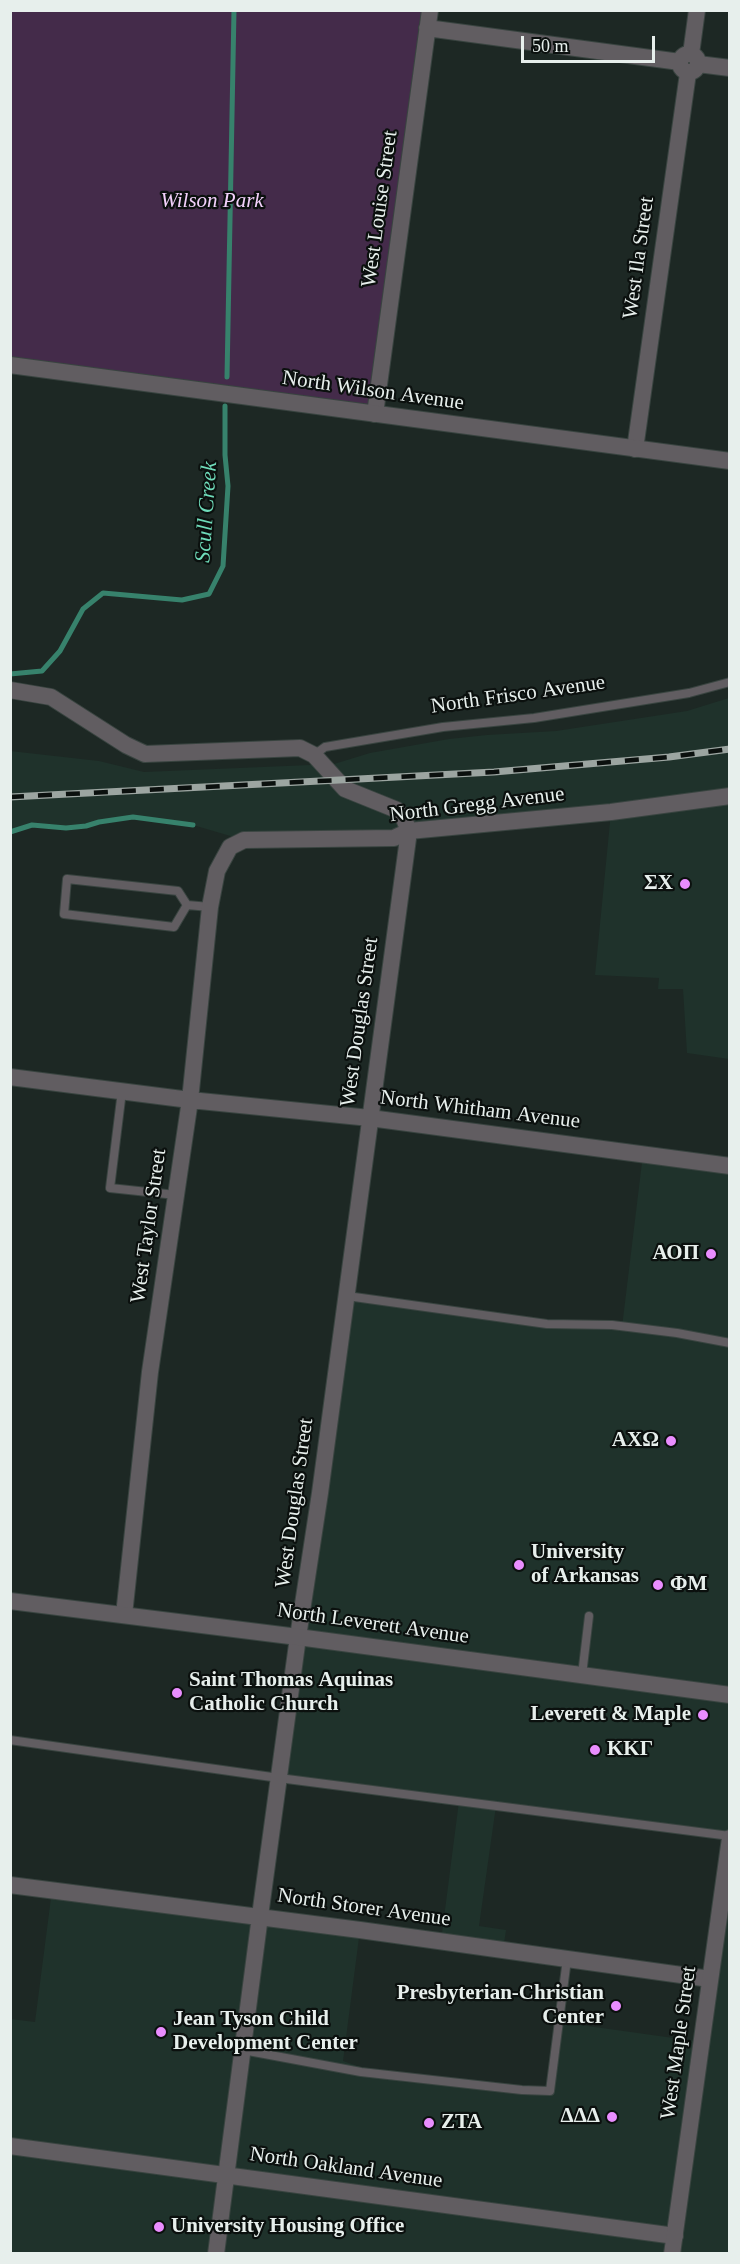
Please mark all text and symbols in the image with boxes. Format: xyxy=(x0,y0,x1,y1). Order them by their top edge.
scale bar xyxy=(524,24,658,62)
text: 50 m xyxy=(532,36,569,56)
street label: West Louise Street xyxy=(357,129,403,289)
park label: Wilson Park xyxy=(160,188,264,214)
street label: West Ila Street xyxy=(618,195,660,321)
street label: North Wilson Avenue xyxy=(281,366,465,416)
water label: Scull Creek xyxy=(190,461,224,563)
street label: North Frisco Avenue xyxy=(429,670,607,720)
street label: North Gregg Avenue xyxy=(388,782,566,828)
place label: ΣΧ xyxy=(644,871,673,897)
marker: ΣΧ xyxy=(678,877,692,891)
street label: West Douglas Street xyxy=(336,936,384,1108)
street label: North Whitham Avenue xyxy=(379,1085,581,1135)
street label: West Taylor Street xyxy=(126,1147,172,1305)
place label: ΑΟΠ xyxy=(652,1241,699,1267)
marker: ΑΟΠ xyxy=(704,1247,718,1261)
street label: West Douglas Street xyxy=(271,1417,319,1589)
place label: ΑΧΩ xyxy=(612,1428,659,1454)
marker: ΑΧΩ xyxy=(664,1434,678,1448)
place label: University of Arkansas xyxy=(531,1540,639,1590)
marker: University of Arkansas xyxy=(512,1558,526,1572)
place label: ΦΜ xyxy=(670,1572,707,1598)
marker: ΦΜ xyxy=(651,1578,665,1592)
street label: North Leverett Avenue xyxy=(276,1598,470,1650)
place label: Saint Thomas Aquinas Catholic Church xyxy=(189,1668,393,1718)
marker: Saint Thomas Aquinas Catholic Church xyxy=(170,1686,184,1700)
place label: Leverett & Maple xyxy=(530,1702,691,1728)
marker: Leverett & Maple xyxy=(696,1708,710,1722)
place label: ΚΚΓ xyxy=(607,1737,653,1763)
marker: ΚΚΓ xyxy=(588,1743,602,1757)
street label: North Storer Avenue xyxy=(276,1883,452,1933)
street label: West Maple Street xyxy=(656,1965,702,2121)
place label: Presbyterian-Christian Center xyxy=(397,1981,604,2031)
marker: Presbyterian-Christian Center xyxy=(609,1999,623,2013)
place label: Jean Tyson Child Development Center xyxy=(173,2007,358,2057)
marker: Jean Tyson Child Development Center xyxy=(154,2025,168,2039)
place label: ΔΔΔ xyxy=(561,2104,600,2130)
place label: ΖΤΑ xyxy=(441,2110,482,2136)
marker: ΔΔΔ xyxy=(605,2110,619,2124)
marker: ΖΤΑ xyxy=(422,2116,436,2130)
street label: North Oakland Avenue xyxy=(248,2142,444,2194)
place label: University Housing Office xyxy=(171,2214,404,2240)
marker: University Housing Office xyxy=(152,2220,166,2234)

